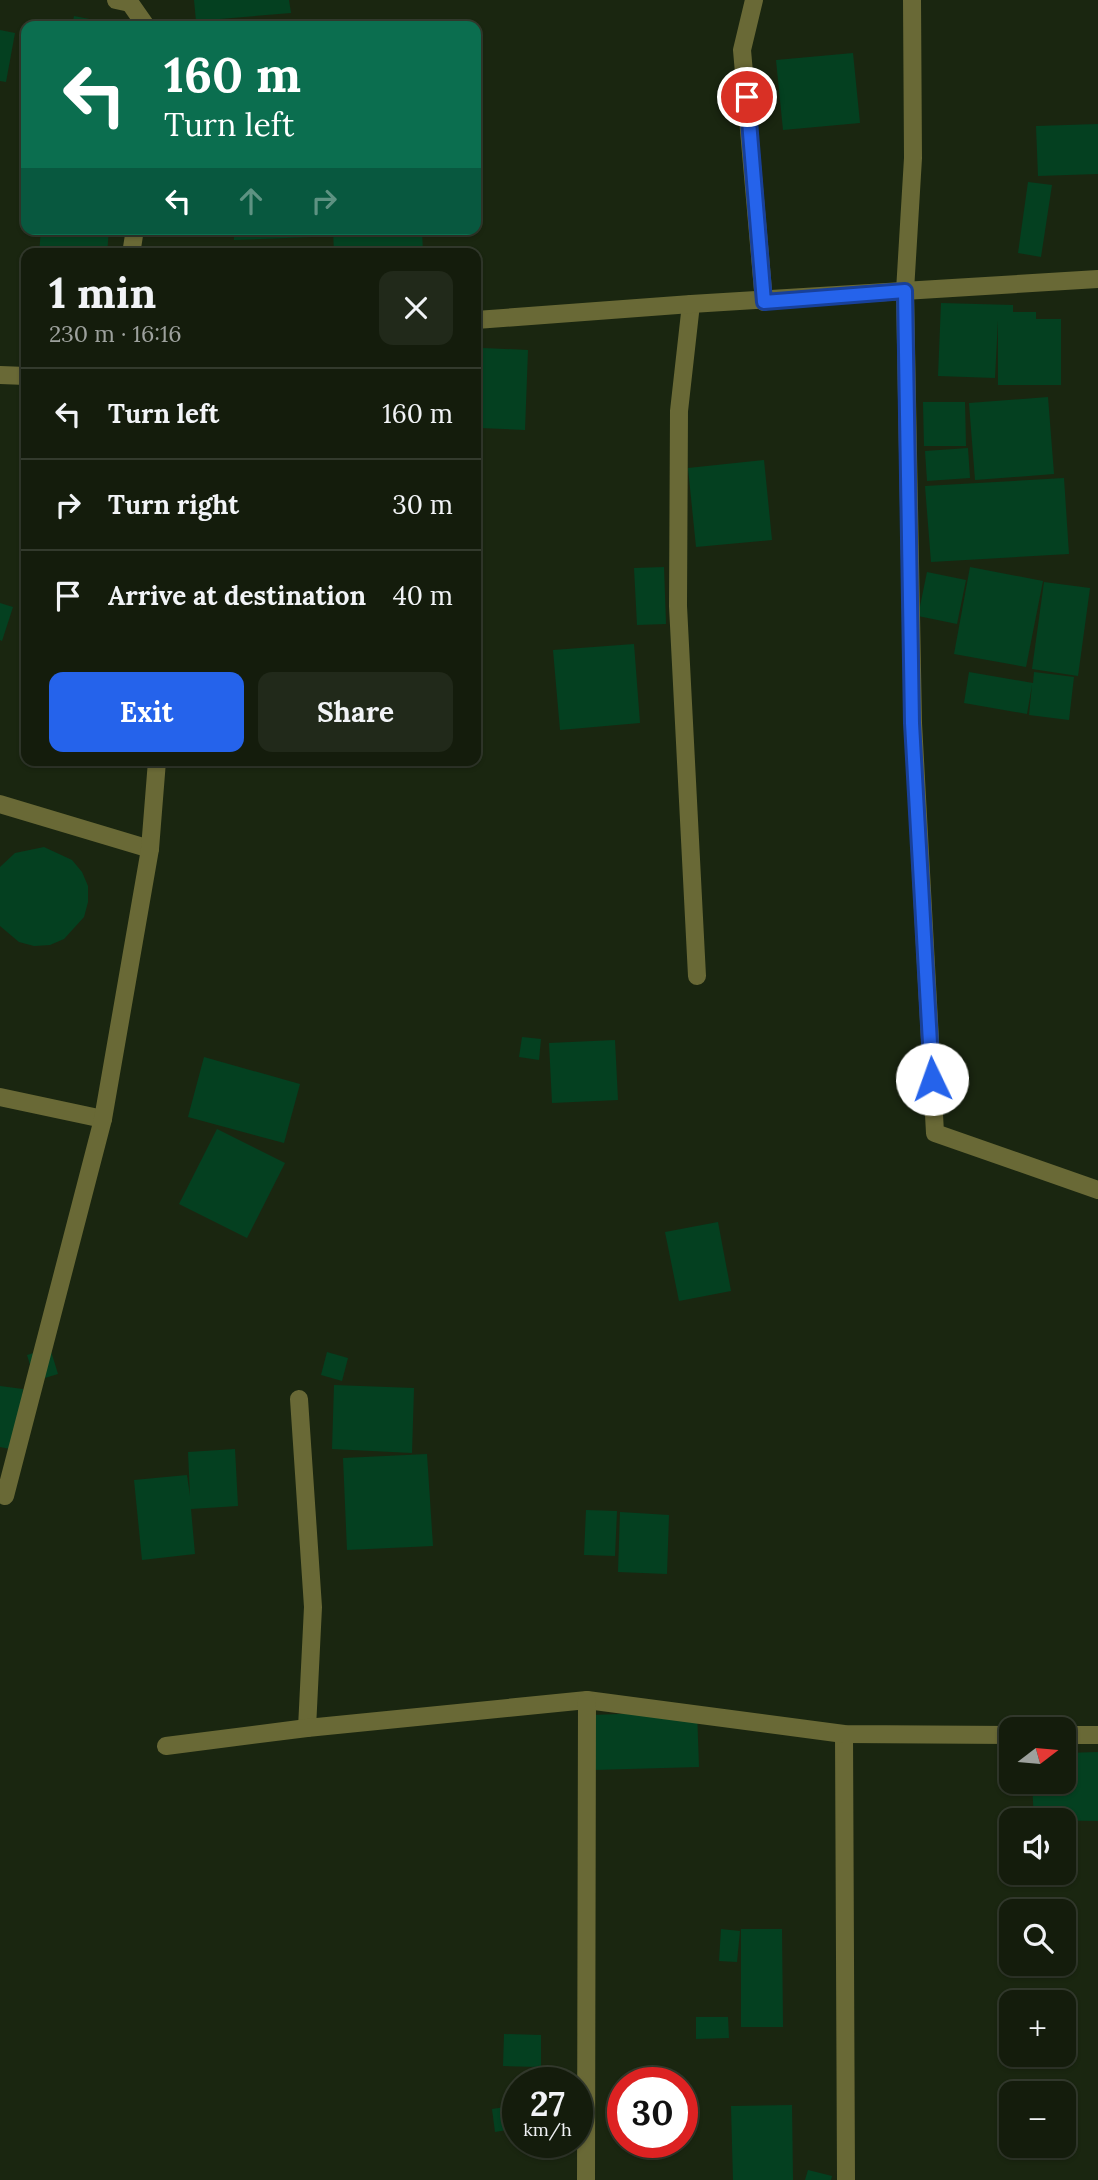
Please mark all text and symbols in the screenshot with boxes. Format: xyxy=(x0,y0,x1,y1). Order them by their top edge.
text: 160 m xyxy=(164,43,301,105)
icon: left xyxy=(49,49,140,140)
pin xyxy=(717,67,777,127)
icon: arrive xyxy=(728,78,766,116)
text: Turn left xyxy=(164,104,294,145)
icon: left xyxy=(159,182,197,220)
icon: ahead xyxy=(232,182,270,220)
icon: right xyxy=(305,182,343,220)
text: 1 min xyxy=(49,266,156,320)
button: close xyxy=(379,271,453,345)
text: 230 m · 16:16 xyxy=(49,319,182,348)
icon: left xyxy=(49,395,87,433)
text: Turn left xyxy=(108,397,219,430)
text: 160 m xyxy=(382,397,453,430)
icon: right xyxy=(49,486,87,524)
text: Turn right xyxy=(108,488,239,521)
text: 30 m xyxy=(392,488,453,521)
icon: arrive xyxy=(49,577,87,615)
text: Arrive at destination xyxy=(108,579,366,612)
text: 40 m xyxy=(393,579,453,612)
button: Exit xyxy=(49,672,244,752)
button: Share xyxy=(258,672,453,752)
position arrow xyxy=(895,1042,969,1116)
north arrow xyxy=(999,1717,1076,1794)
map controls xyxy=(999,1717,1076,2158)
button: sound xyxy=(999,1808,1076,1885)
button: search xyxy=(999,1899,1076,1976)
button: + xyxy=(999,1990,1076,2067)
speed limit sign: 30 xyxy=(607,2067,698,2158)
text: 27 xyxy=(530,2081,565,2126)
button: − xyxy=(999,2081,1076,2158)
text: km/h xyxy=(523,2118,572,2141)

